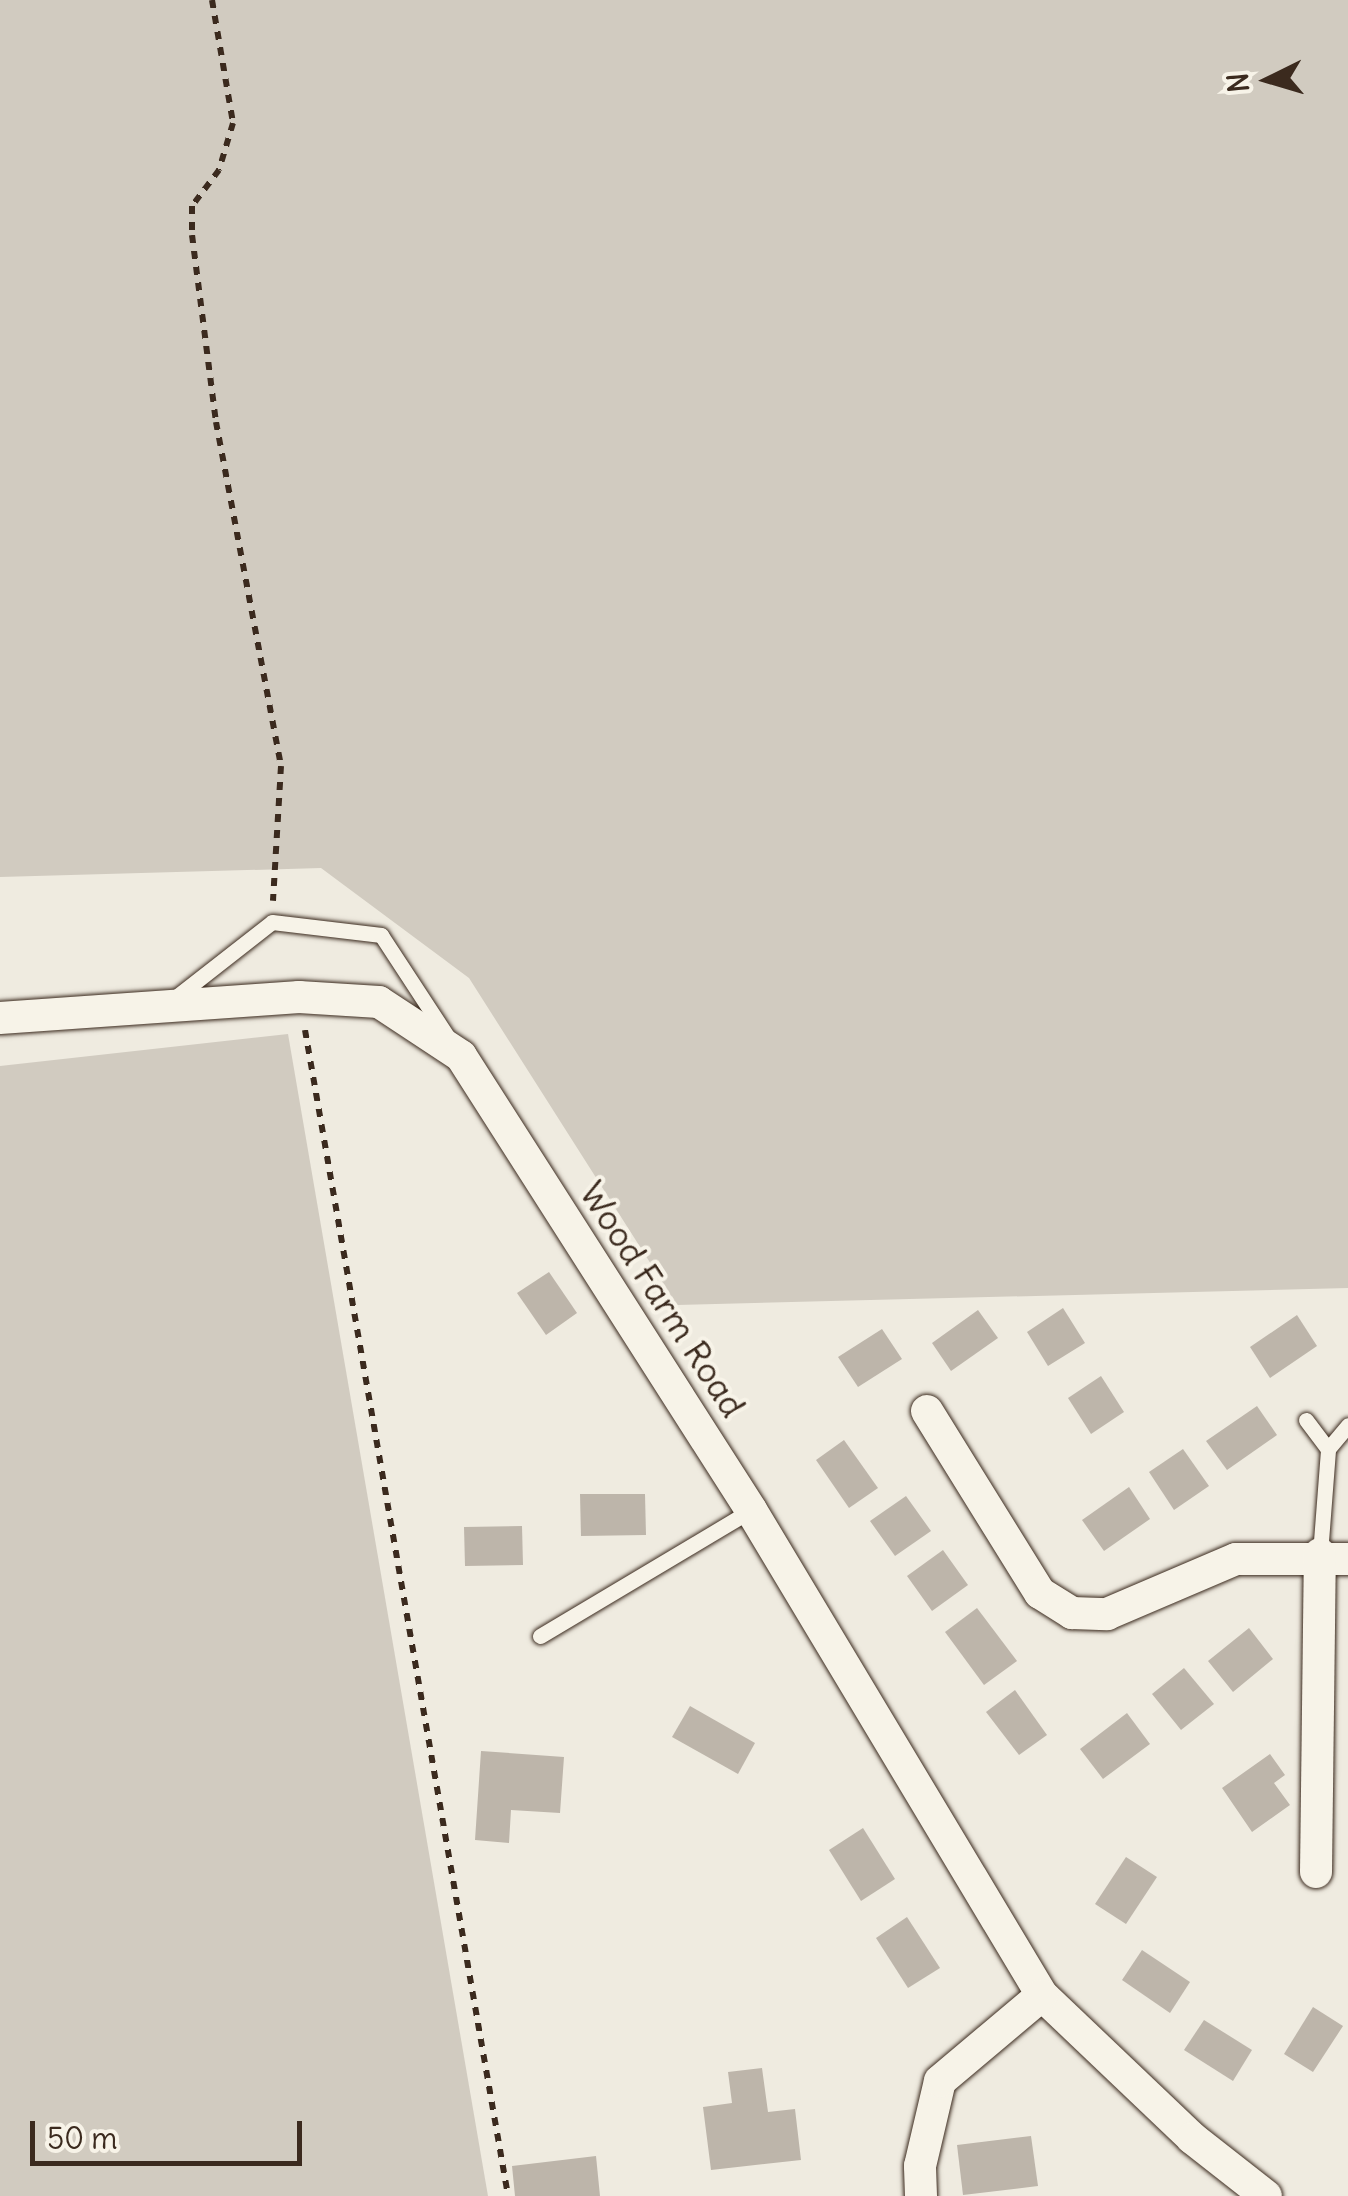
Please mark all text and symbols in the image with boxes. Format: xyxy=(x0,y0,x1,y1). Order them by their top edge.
north arrow xyxy=(1218,30,1318,130)
text: N xyxy=(1219,71,1257,94)
street label: Wood Farm Road xyxy=(571,1173,755,1425)
scale bar xyxy=(35,2101,308,2163)
text: 50 m xyxy=(47,2119,117,2157)

